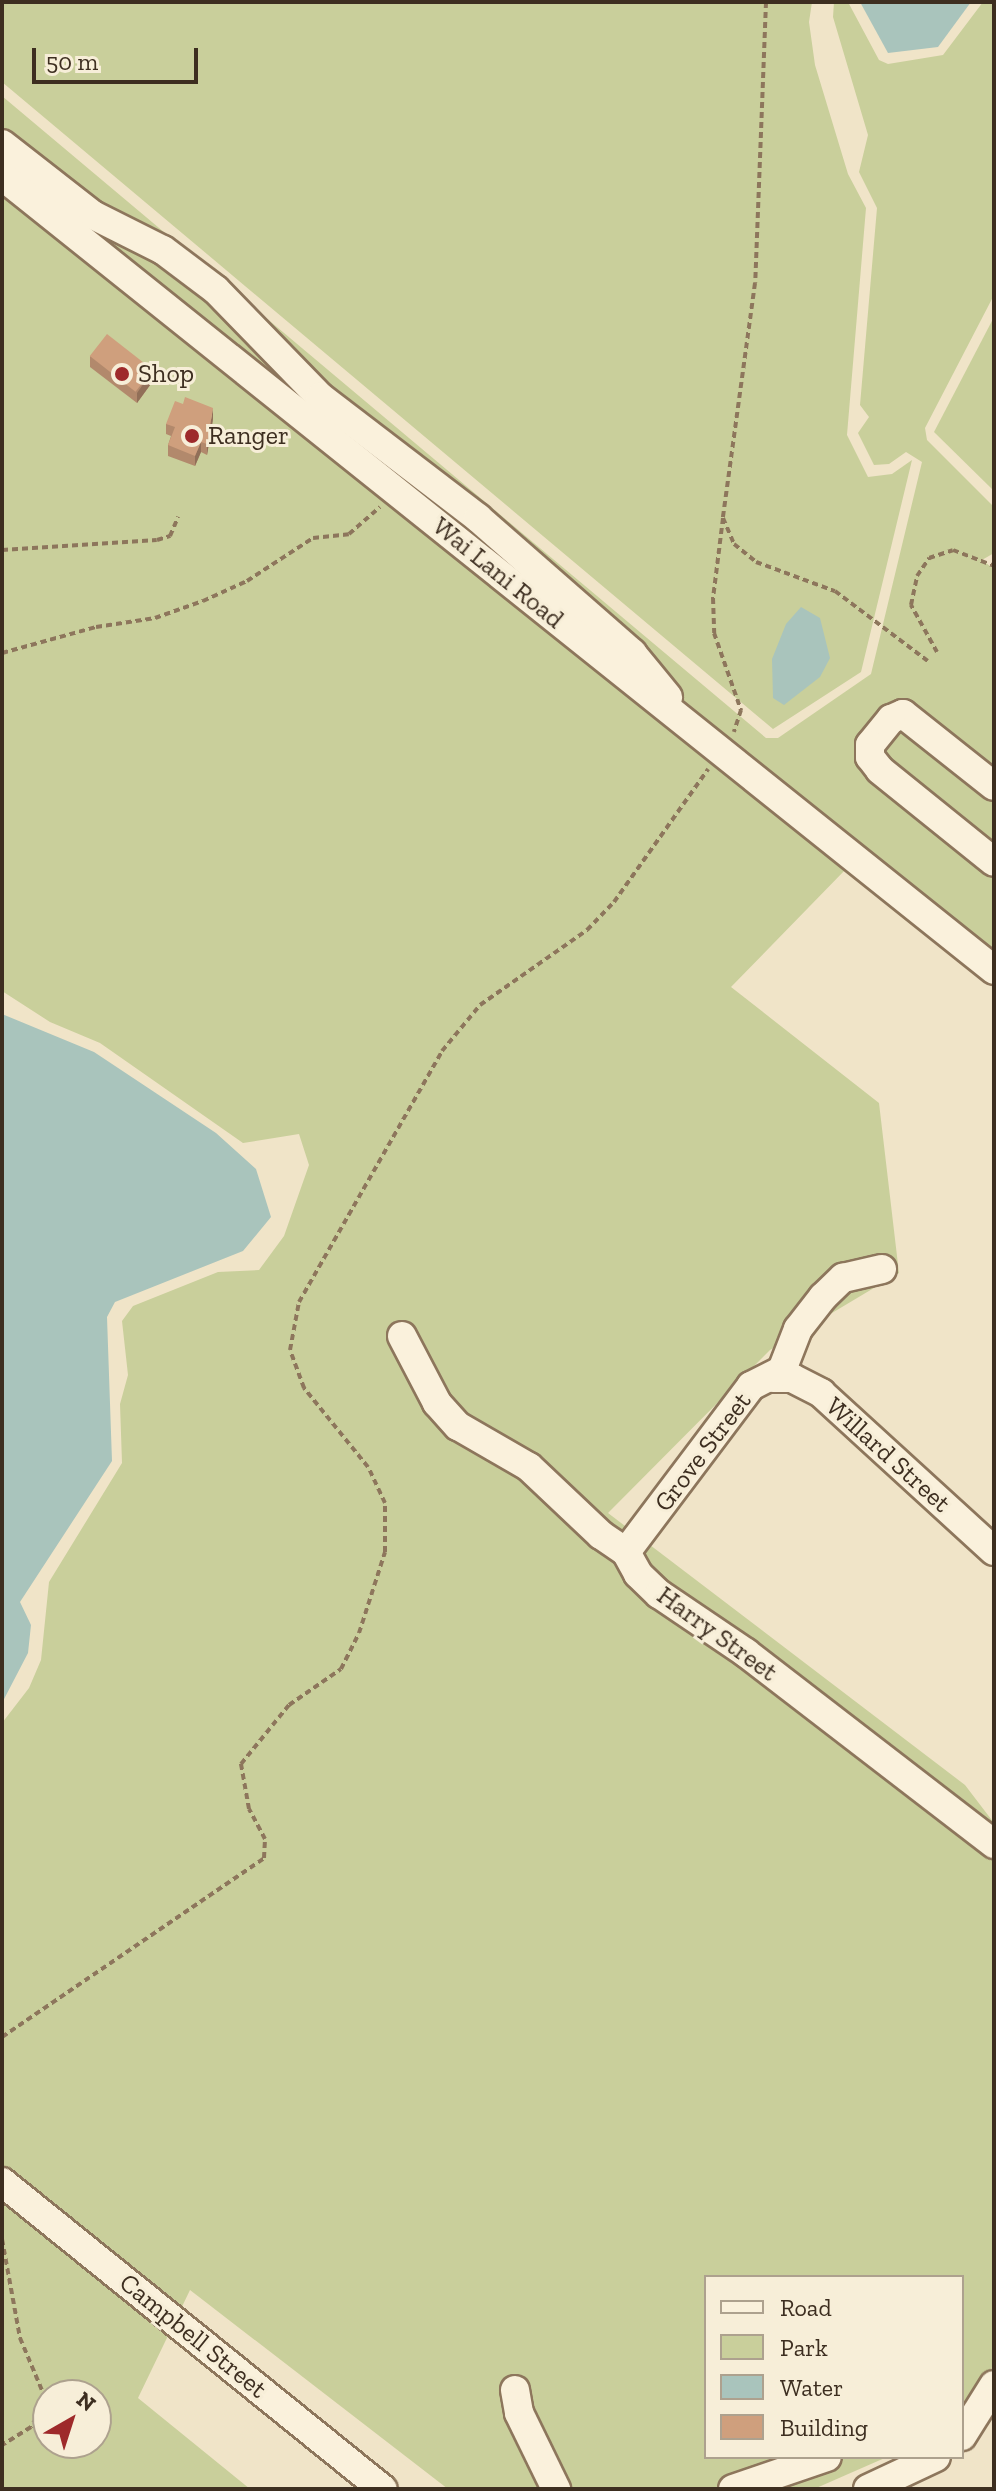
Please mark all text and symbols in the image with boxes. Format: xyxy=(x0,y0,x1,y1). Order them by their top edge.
scale bar xyxy=(36,32,202,82)
text: 50 m xyxy=(46,47,98,76)
place label: Shop xyxy=(138,358,194,390)
marker: Shop xyxy=(113,365,131,383)
place label: Ranger xyxy=(208,420,289,452)
marker: Ranger xyxy=(183,427,201,445)
street label: Wai Lani Road xyxy=(426,511,570,635)
street label: Grove Street xyxy=(648,1386,758,1518)
street label: Willard Street xyxy=(819,1391,957,1519)
street label: Harry Street xyxy=(651,1580,783,1688)
street label: Campbell Street xyxy=(113,2267,273,2405)
legend xyxy=(704,2275,964,2459)
text: Road xyxy=(780,2293,832,2322)
text: Park xyxy=(780,2333,828,2362)
text: Water xyxy=(780,2373,843,2402)
north arrow xyxy=(32,2379,112,2459)
text: N xyxy=(71,2386,101,2417)
text: Building xyxy=(780,2413,868,2442)

